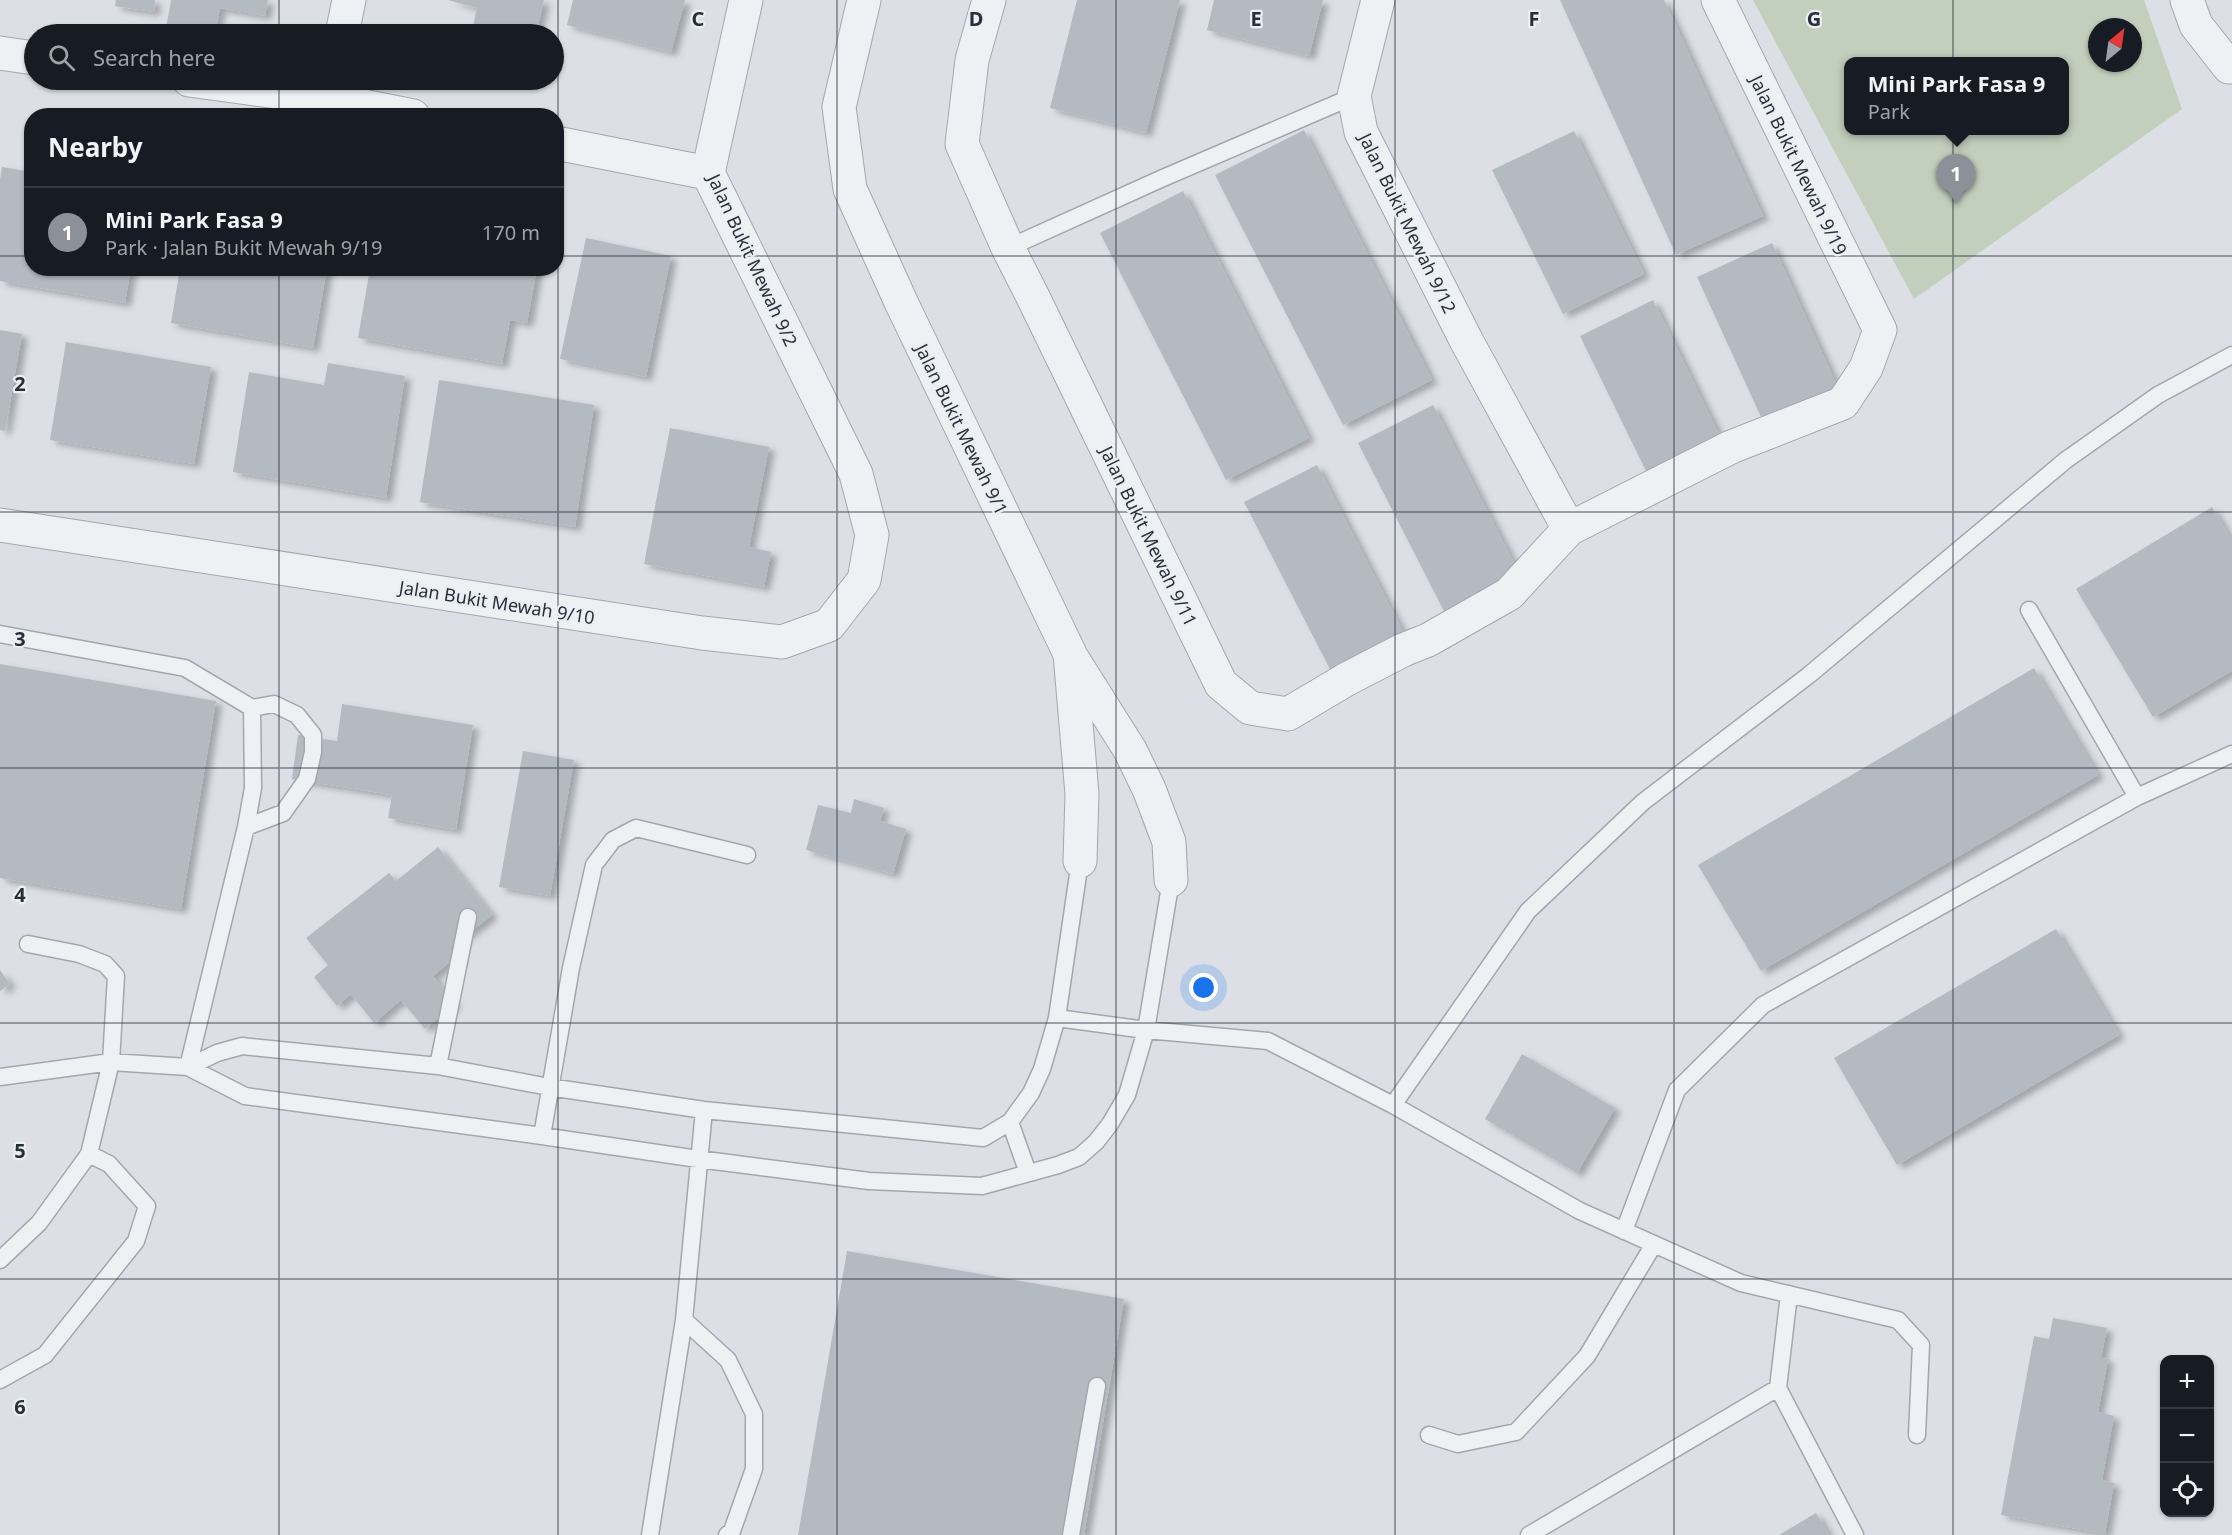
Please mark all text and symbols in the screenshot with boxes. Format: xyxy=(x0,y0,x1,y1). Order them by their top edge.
text: C xyxy=(692,5,705,32)
text: D xyxy=(969,5,983,32)
text: E xyxy=(1250,5,1262,32)
text: F xyxy=(1529,5,1539,32)
text: G xyxy=(1807,5,1821,32)
north arrow xyxy=(2088,18,2142,72)
search box xyxy=(24,24,564,90)
icon: search xyxy=(45,41,78,74)
text: Search here xyxy=(93,42,215,72)
popup xyxy=(1844,57,2069,135)
text: Mini Park Fasa 9 xyxy=(1868,68,2045,98)
street label: Jalan Bukit Mewah 9/19 xyxy=(1744,69,1853,259)
text: Park xyxy=(1868,98,1910,125)
street label: Jalan Bukit Mewah 9/12 xyxy=(1353,127,1462,317)
text: Nearby xyxy=(48,129,143,165)
pin: 1 xyxy=(1936,154,1976,204)
street label: Jalan Bukit Mewah 9/2 xyxy=(702,168,803,350)
text: Mini Park Fasa 9 xyxy=(105,204,283,234)
text: 1 xyxy=(62,219,73,246)
text: 170 m xyxy=(482,219,540,246)
text: Park · Jalan Bukit Mewah 9/19 xyxy=(105,234,383,261)
street label: Jalan Bukit Mewah 9/1 xyxy=(909,338,1014,518)
text: 2 xyxy=(14,370,26,397)
street label: Jalan Bukit Mewah 9/11 xyxy=(1094,440,1203,630)
street label: Jalan Bukit Mewah 9/10 xyxy=(396,574,596,629)
text: 3 xyxy=(14,625,26,652)
text: 4 xyxy=(14,881,26,908)
your location xyxy=(1189,973,1218,1002)
text: 5 xyxy=(14,1137,26,1164)
map controls xyxy=(2160,1355,2214,1517)
button: + xyxy=(2160,1355,2214,1409)
text: 6 xyxy=(14,1393,26,1420)
button: − xyxy=(2160,1409,2214,1463)
button: locate xyxy=(2160,1463,2214,1517)

